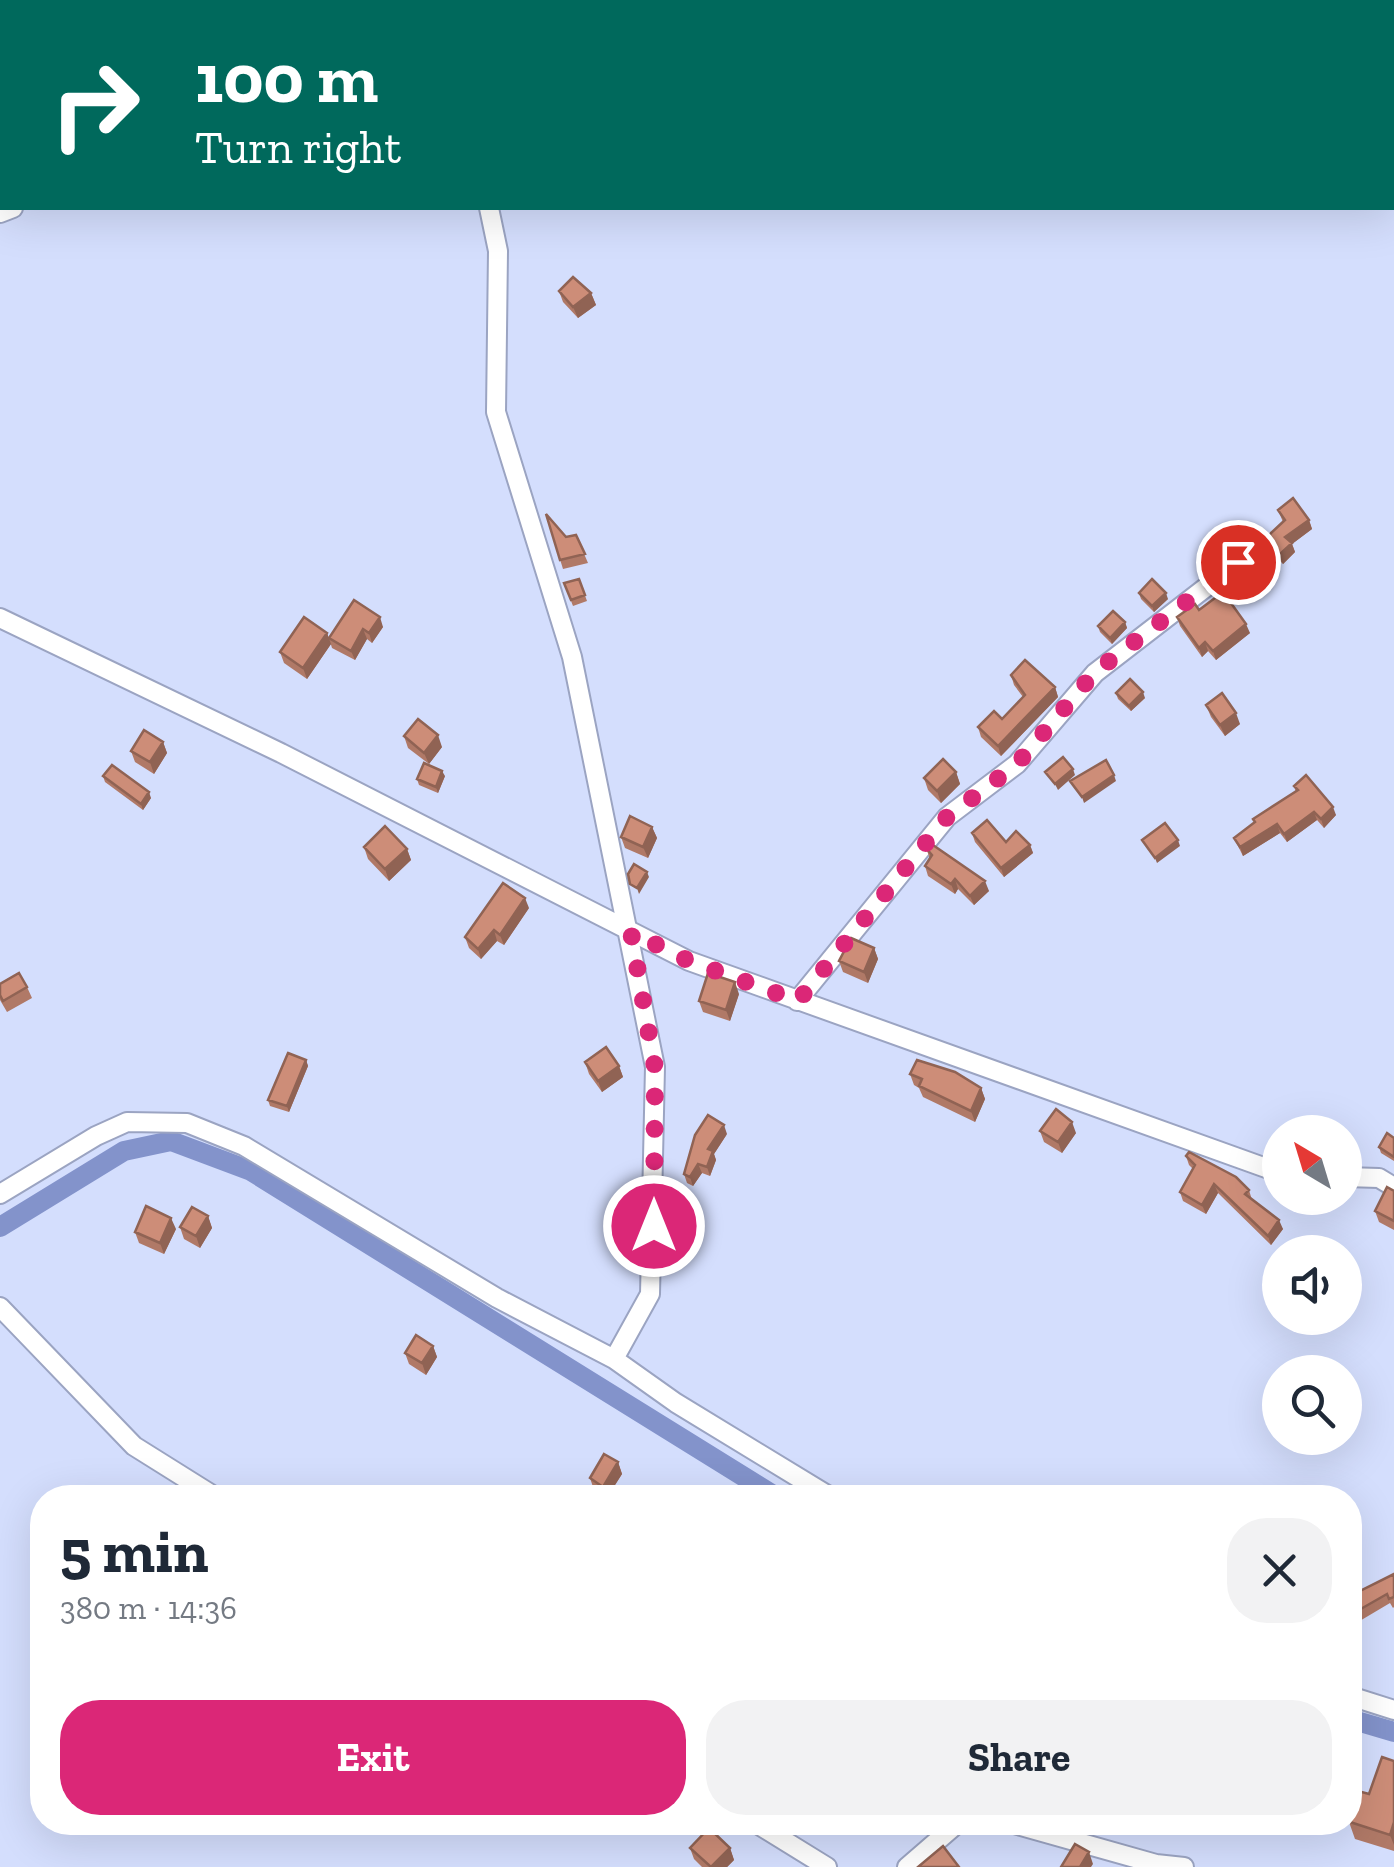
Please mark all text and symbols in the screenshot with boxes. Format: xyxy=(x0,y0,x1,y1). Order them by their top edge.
text: 100 m xyxy=(195,36,378,120)
icon: right xyxy=(30,40,160,170)
text: Turn right xyxy=(195,121,401,175)
pin xyxy=(1196,520,1281,605)
icon: arrive xyxy=(1211,535,1266,590)
north arrow xyxy=(1262,1115,1362,1215)
map controls xyxy=(1262,1115,1362,1455)
position arrow xyxy=(602,1174,706,1278)
button: sound xyxy=(1262,1235,1362,1335)
button: search xyxy=(1262,1355,1362,1455)
text: 5 min xyxy=(60,1515,209,1587)
button: close xyxy=(1227,1518,1332,1623)
text: 380 m · 14:36 xyxy=(60,1589,237,1627)
button: Exit xyxy=(60,1700,686,1815)
button: Share xyxy=(706,1700,1332,1815)

